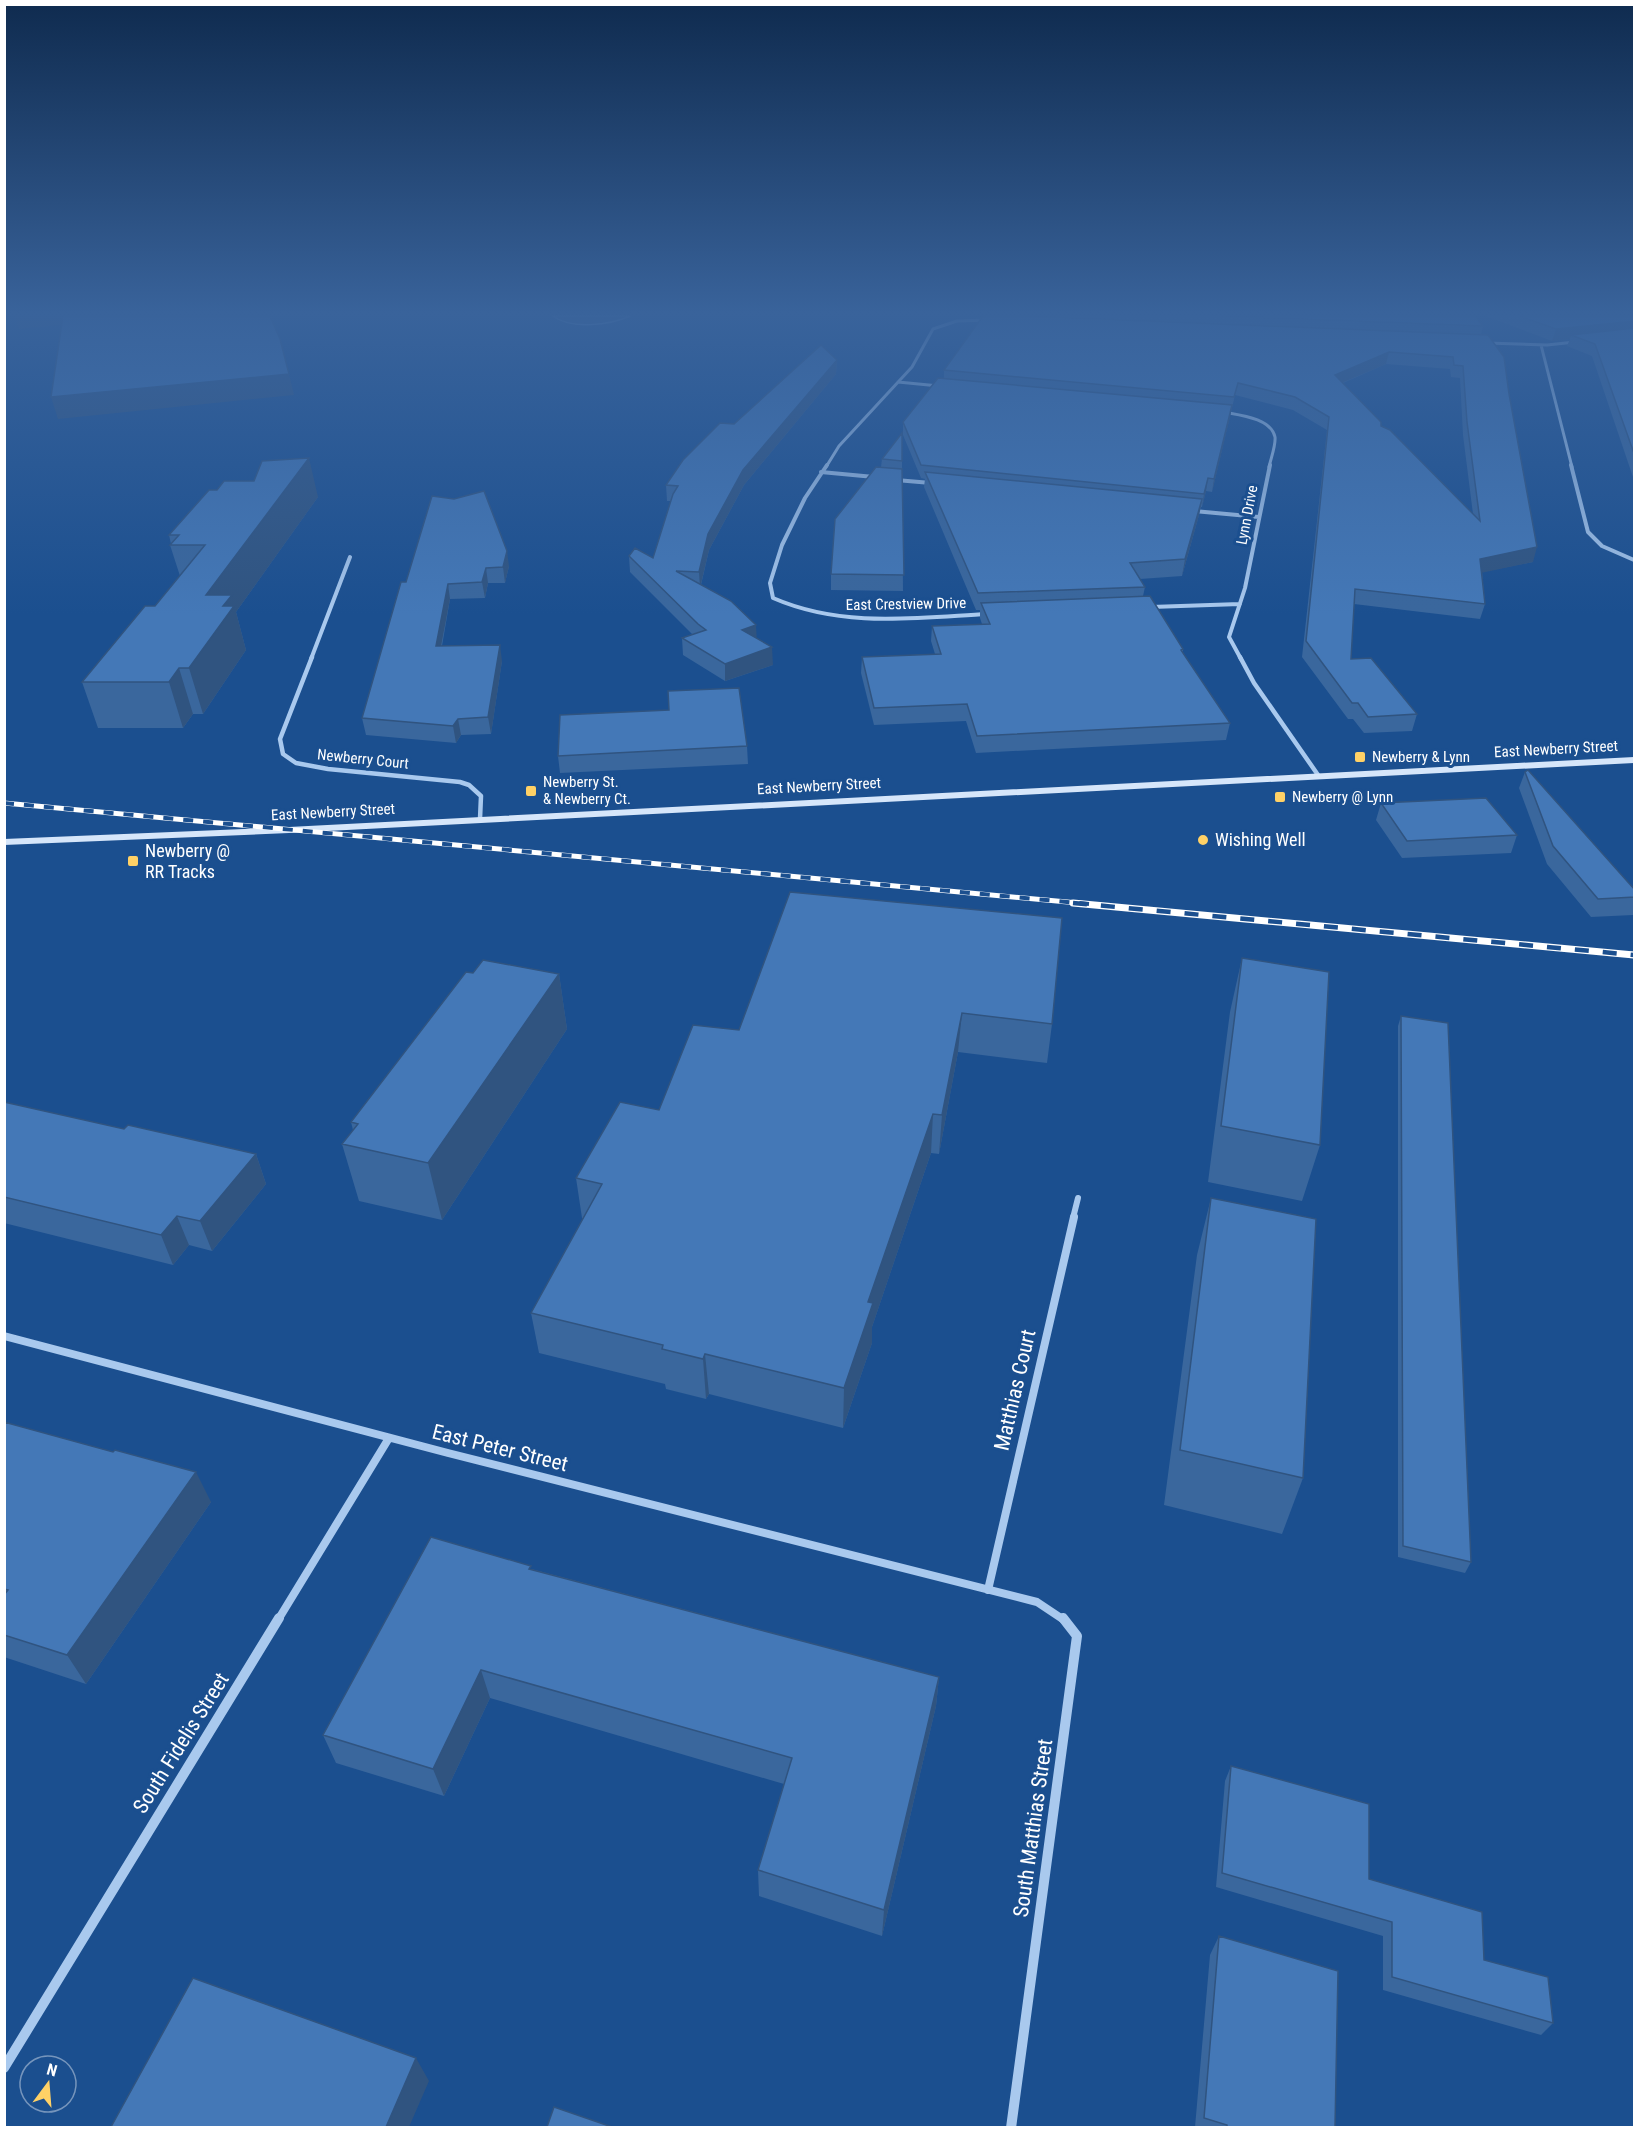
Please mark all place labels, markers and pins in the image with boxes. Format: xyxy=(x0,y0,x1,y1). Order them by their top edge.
place label: Newberry & Lynn xyxy=(1372,748,1470,766)
marker: Newberry & Lynn xyxy=(1353,750,1367,764)
place label: Newberry St. & Newberry Ct. xyxy=(543,773,631,808)
marker: Newberry St. & Newberry Ct. xyxy=(524,784,538,798)
place label: Newberry @ Lynn xyxy=(1292,788,1393,806)
marker: Newberry @ Lynn xyxy=(1273,790,1287,804)
place label: Wishing Well xyxy=(1215,829,1306,850)
marker: Wishing Well xyxy=(1196,833,1210,847)
place label: Newberry @ RR Tracks xyxy=(145,840,230,882)
marker: Newberry @ RR Tracks xyxy=(126,854,140,868)

